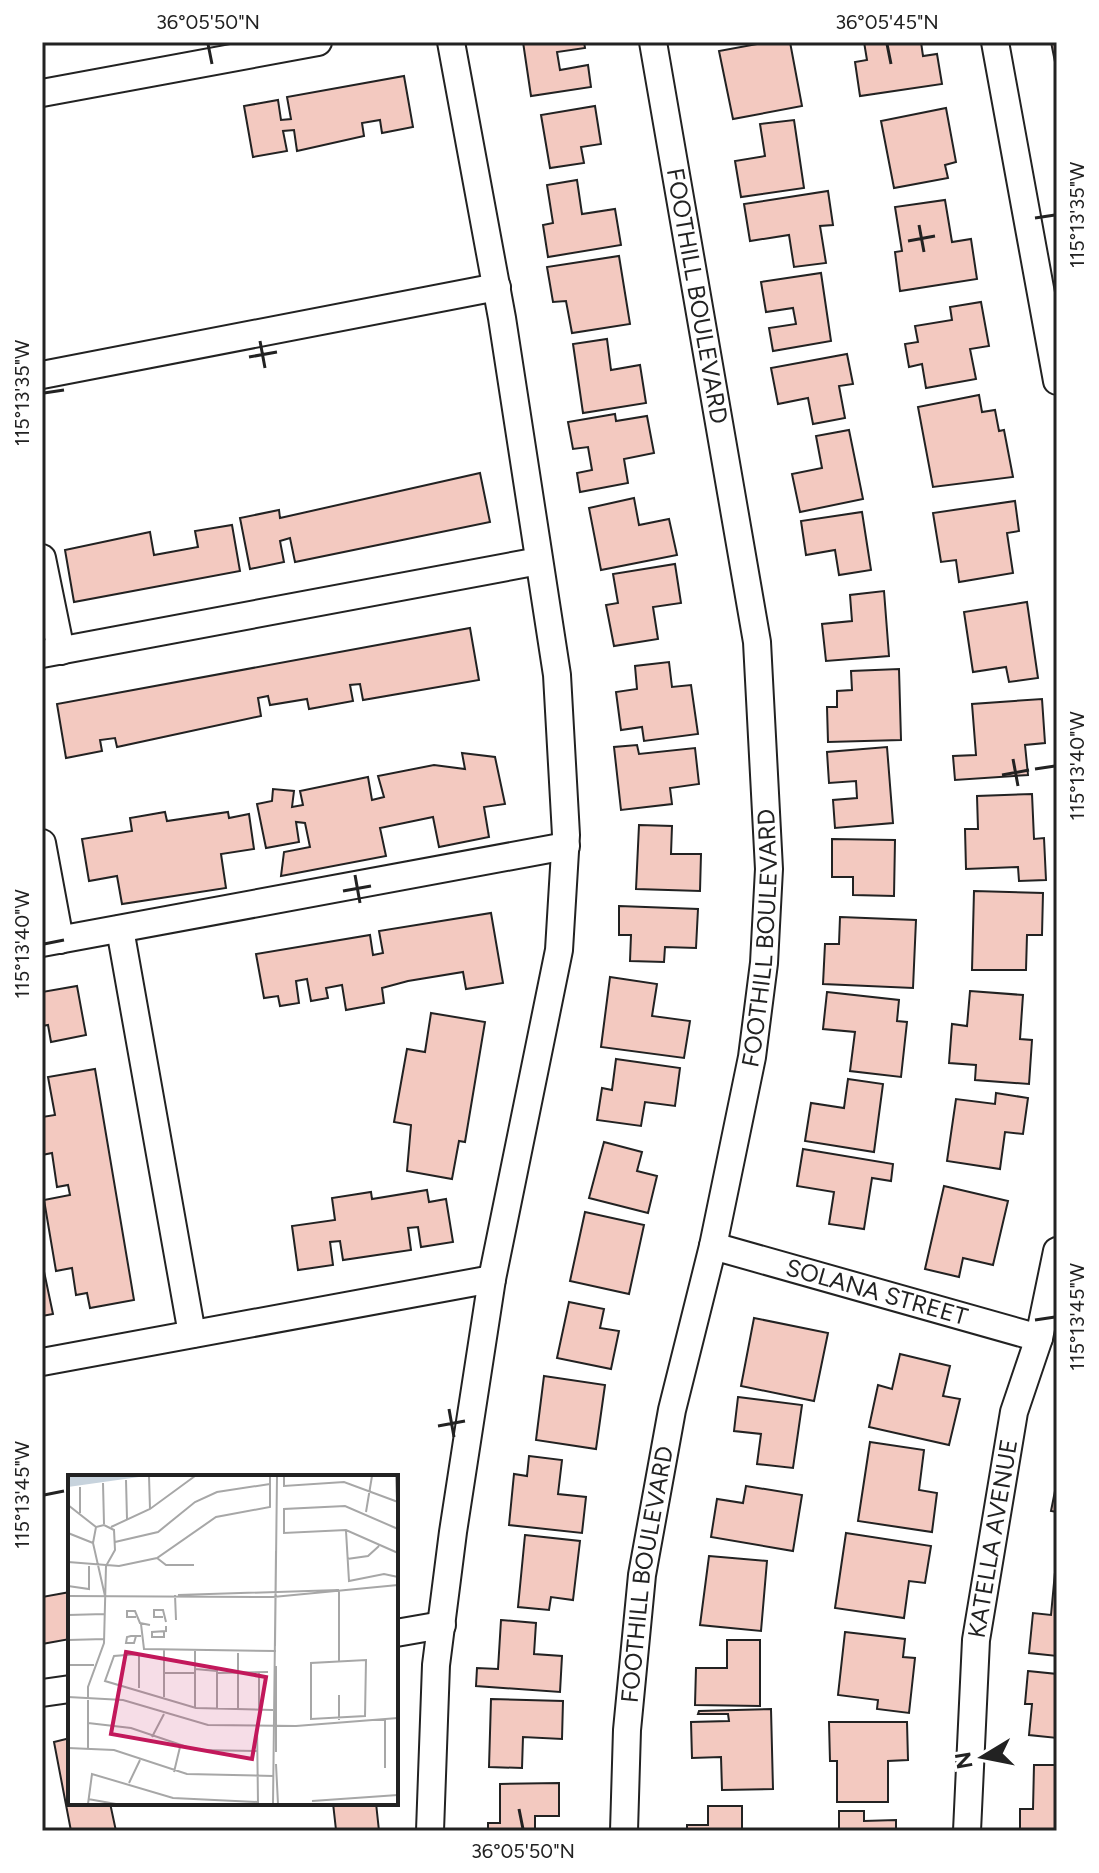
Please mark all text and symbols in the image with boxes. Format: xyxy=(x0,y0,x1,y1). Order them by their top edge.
text: 36°05'50"N xyxy=(156,10,260,34)
text: 36°05'45"N xyxy=(835,10,939,34)
text: 115°13'35"W xyxy=(1065,162,1089,268)
street label: FOOTHILL BOULEVARD xyxy=(661,166,734,426)
text: 115°13'35"W xyxy=(10,340,34,446)
text: 115°13'40"W xyxy=(1065,711,1089,821)
street label: FOOTHILL BOULEVARD xyxy=(735,808,783,1070)
text: 115°13'40"W xyxy=(10,889,34,999)
street label: SOLANA STREET xyxy=(783,1252,971,1331)
text: 115°13'45"W xyxy=(1065,1263,1089,1371)
street label: KATELLA AVENUE xyxy=(962,1437,1023,1640)
text: 115°13'45"W xyxy=(10,1441,34,1549)
street label: FOOTHILL BOULEVARD xyxy=(615,1444,679,1704)
inset map xyxy=(68,1475,398,1805)
north arrow xyxy=(943,1717,1023,1797)
text: N xyxy=(949,1750,979,1771)
text: 36°05'50"N xyxy=(471,1839,575,1863)

